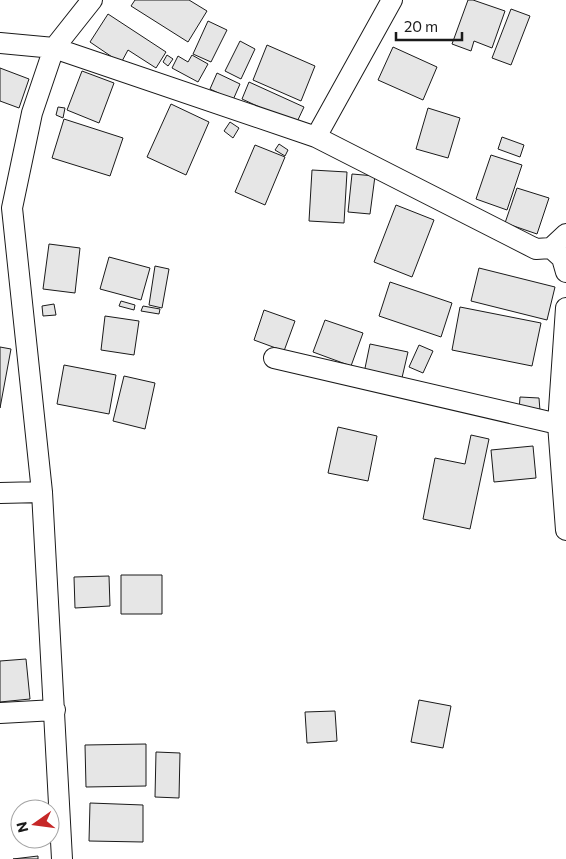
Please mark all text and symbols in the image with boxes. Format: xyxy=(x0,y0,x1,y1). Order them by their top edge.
scale bar xyxy=(396,10,462,42)
text: 20 m xyxy=(404,17,438,35)
north arrow xyxy=(10,799,60,849)
text: N xyxy=(12,820,31,834)

